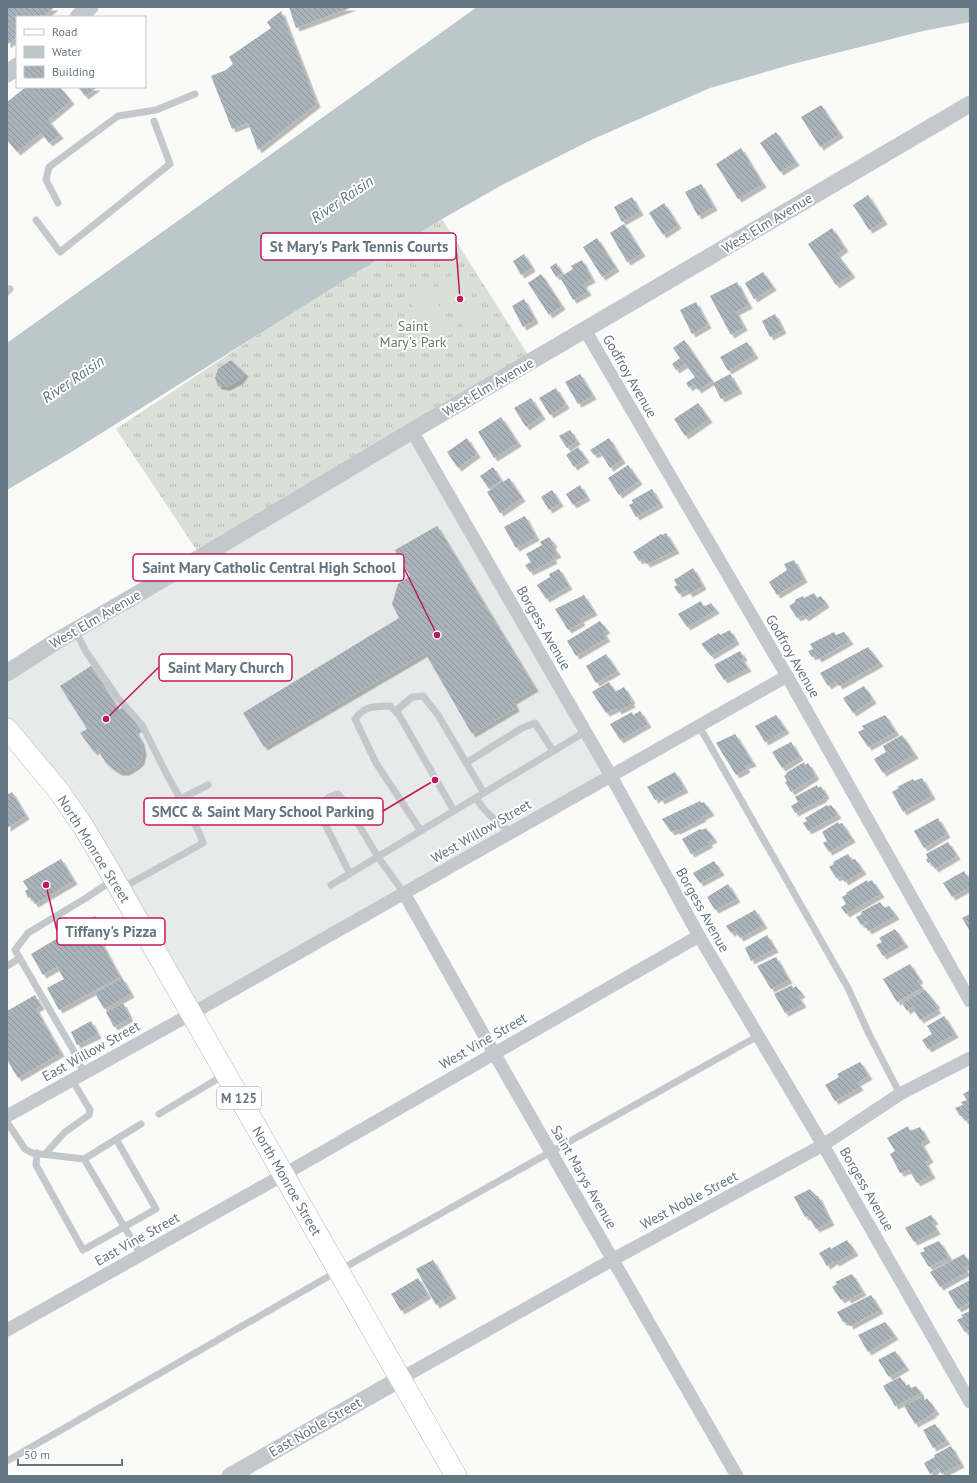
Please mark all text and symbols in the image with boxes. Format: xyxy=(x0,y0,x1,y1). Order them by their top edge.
legend xyxy=(16,16,146,88)
text: Road xyxy=(52,24,77,39)
text: Water xyxy=(52,44,82,59)
text: Building xyxy=(52,64,95,79)
water label: River Raisin xyxy=(307,171,377,227)
street label: West Elm Avenue xyxy=(718,189,816,257)
callout: St Mary's Park Tennis Courts xyxy=(261,233,456,260)
text: St Mary's Park Tennis Courts xyxy=(270,237,448,256)
park label: Saint Mary's Park xyxy=(380,317,447,351)
street label: Godfroy Avenue xyxy=(599,331,661,421)
water label: River Raisin xyxy=(38,351,108,407)
street label: West Elm Avenue xyxy=(439,354,537,420)
callout: Saint Mary Catholic Central High School xyxy=(133,554,404,581)
text: Saint Mary Catholic Central High School xyxy=(142,558,396,577)
street label: Borgess Avenue xyxy=(513,583,575,673)
street label: West Elm Avenue xyxy=(46,586,144,652)
street label: Godfroy Avenue xyxy=(762,611,824,701)
callout: Saint Mary Church xyxy=(159,654,292,681)
text: Saint Mary Church xyxy=(168,658,284,677)
street label: North Monroe Street xyxy=(54,792,134,906)
street label: West Willow Street xyxy=(428,795,534,867)
callout: SMCC & Saint Mary School Parking xyxy=(144,798,383,825)
text: SMCC & Saint Mary School Parking xyxy=(152,802,374,821)
street label: Borgess Avenue xyxy=(672,865,734,955)
callout: Tiffany's Pizza xyxy=(57,918,165,945)
text: Tiffany's Pizza xyxy=(65,922,157,941)
street label: West Vine Street xyxy=(436,1009,530,1073)
street label: East Willow Street xyxy=(39,1017,143,1085)
road number: M 125 xyxy=(217,1087,261,1109)
street label: Saint Marys Avenue xyxy=(547,1122,621,1232)
street label: North Monroe Street xyxy=(248,1123,326,1239)
street label: Borgess Avenue xyxy=(836,1144,898,1234)
street label: West Noble Street xyxy=(637,1167,741,1233)
street label: East Vine Street xyxy=(91,1208,183,1270)
street label: East Noble Street xyxy=(265,1393,365,1461)
scale bar xyxy=(18,1441,122,1467)
text: 50 m xyxy=(24,1447,50,1462)

